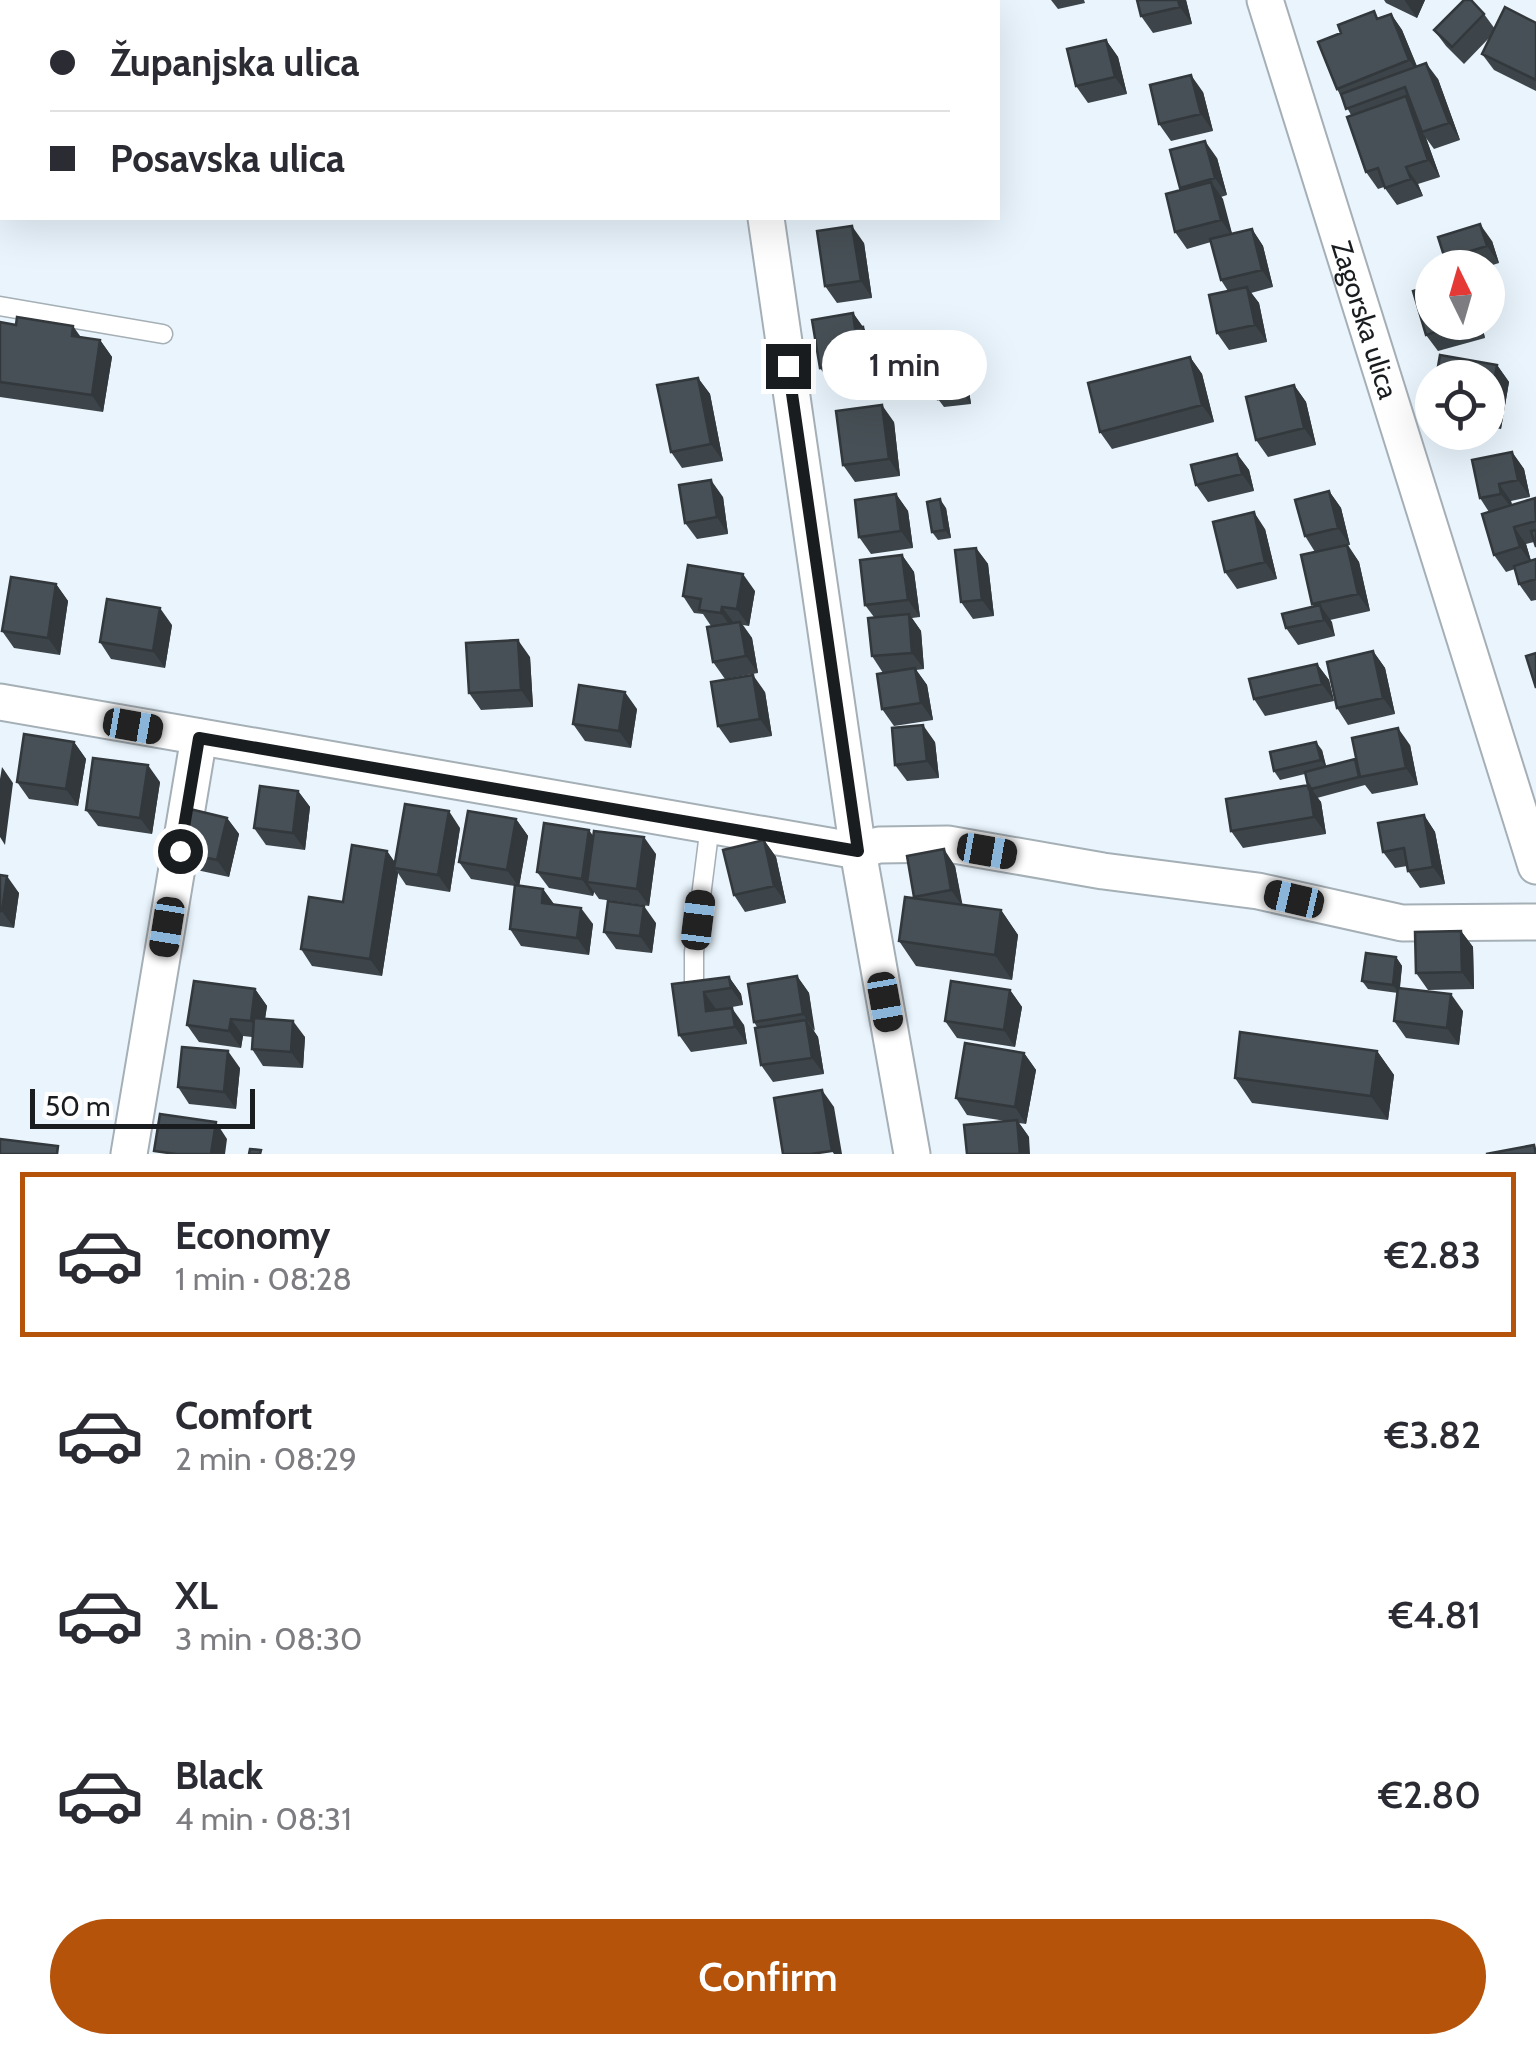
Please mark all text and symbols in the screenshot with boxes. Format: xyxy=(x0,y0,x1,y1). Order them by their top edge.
text: Županjska ulica xyxy=(110,39,360,86)
text: Posavska ulica xyxy=(110,135,345,182)
street label: Zagorska ulica xyxy=(1324,236,1406,404)
north arrow xyxy=(1415,250,1505,340)
map controls xyxy=(1415,250,1505,450)
callout: 1 min xyxy=(823,331,988,401)
route end xyxy=(766,344,811,389)
text: 1 min xyxy=(869,345,940,384)
button: locate xyxy=(1415,360,1505,450)
car xyxy=(101,706,165,746)
route start xyxy=(158,829,203,874)
car xyxy=(955,831,1019,871)
car xyxy=(1261,878,1327,920)
car xyxy=(679,888,717,952)
car xyxy=(147,895,187,959)
car xyxy=(865,970,905,1034)
scale bar xyxy=(30,1084,255,1128)
text: 50 m xyxy=(45,1089,111,1123)
icon: car xyxy=(55,1210,145,1300)
text: Economy xyxy=(175,1212,330,1259)
text: €2.83 xyxy=(1385,1231,1481,1278)
text: 1 min · 08:28 xyxy=(175,1259,352,1298)
icon: car xyxy=(55,1390,145,1480)
text: Comfort xyxy=(175,1392,312,1439)
text: €3.82 xyxy=(1385,1411,1481,1458)
text: 2 min · 08:29 xyxy=(175,1439,357,1478)
icon: car xyxy=(55,1570,145,1660)
text: XL xyxy=(175,1572,218,1619)
text: €4.81 xyxy=(1389,1591,1481,1638)
text: 3 min · 08:30 xyxy=(175,1619,362,1658)
icon: car xyxy=(55,1750,145,1840)
text: Black xyxy=(175,1752,263,1799)
text: €2.80 xyxy=(1379,1771,1481,1818)
text: 4 min · 08:31 xyxy=(175,1799,352,1838)
button: Confirm xyxy=(50,1919,1486,2034)

